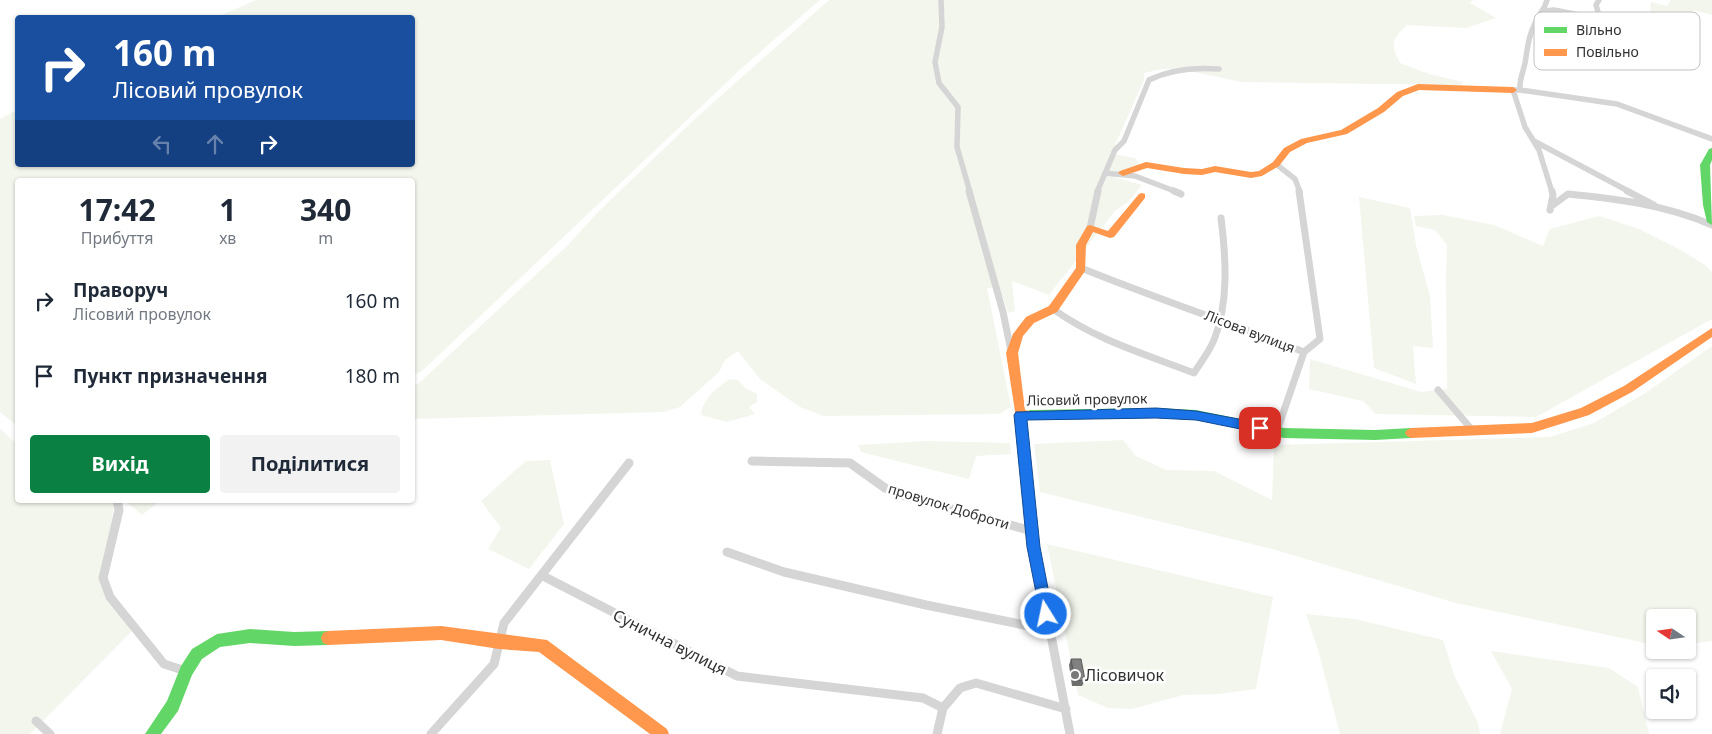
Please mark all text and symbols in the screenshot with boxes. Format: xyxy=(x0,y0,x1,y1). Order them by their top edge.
legend xyxy=(1534,12,1700,70)
text: Вільно xyxy=(1576,20,1621,39)
text: 160 m xyxy=(113,29,216,76)
icon: right xyxy=(30,35,95,100)
text: Повільно xyxy=(1576,42,1639,61)
text: Лісовий провулок xyxy=(113,74,303,104)
icon: left xyxy=(148,130,176,158)
icon: ahead xyxy=(201,130,229,158)
icon: right xyxy=(254,130,282,158)
text: 17:42 xyxy=(79,189,156,230)
text: 1 xyxy=(219,189,236,230)
text: 340 xyxy=(300,189,351,230)
text: Прибуття xyxy=(81,227,153,249)
text: хв xyxy=(219,227,236,249)
text: m xyxy=(318,227,333,249)
text: Праворуч xyxy=(73,277,168,303)
icon: right xyxy=(30,287,58,315)
text: 160 m xyxy=(345,288,400,314)
text: Лісовий провулок xyxy=(73,303,211,325)
street label: Лісова вулиця xyxy=(1202,305,1298,357)
icon: arrive xyxy=(30,362,58,390)
text: Пункт призначення xyxy=(73,363,267,389)
text: 180 m xyxy=(345,363,400,389)
street label: Лісовий провулок xyxy=(1026,388,1148,410)
pin xyxy=(1239,407,1281,449)
icon: arrive xyxy=(1246,414,1274,442)
button: Вихід xyxy=(30,435,210,493)
button: Поділитися xyxy=(220,435,400,493)
street label: провулок Доброти xyxy=(886,479,1012,533)
position arrow xyxy=(1019,587,1071,639)
street label: Сунична вулиця xyxy=(609,604,731,680)
north arrow xyxy=(1646,609,1696,659)
map controls xyxy=(1646,609,1696,719)
place label: Лісовичок xyxy=(1085,664,1164,686)
marker: Лісовичок xyxy=(1069,669,1081,681)
button: sound xyxy=(1646,669,1696,719)

